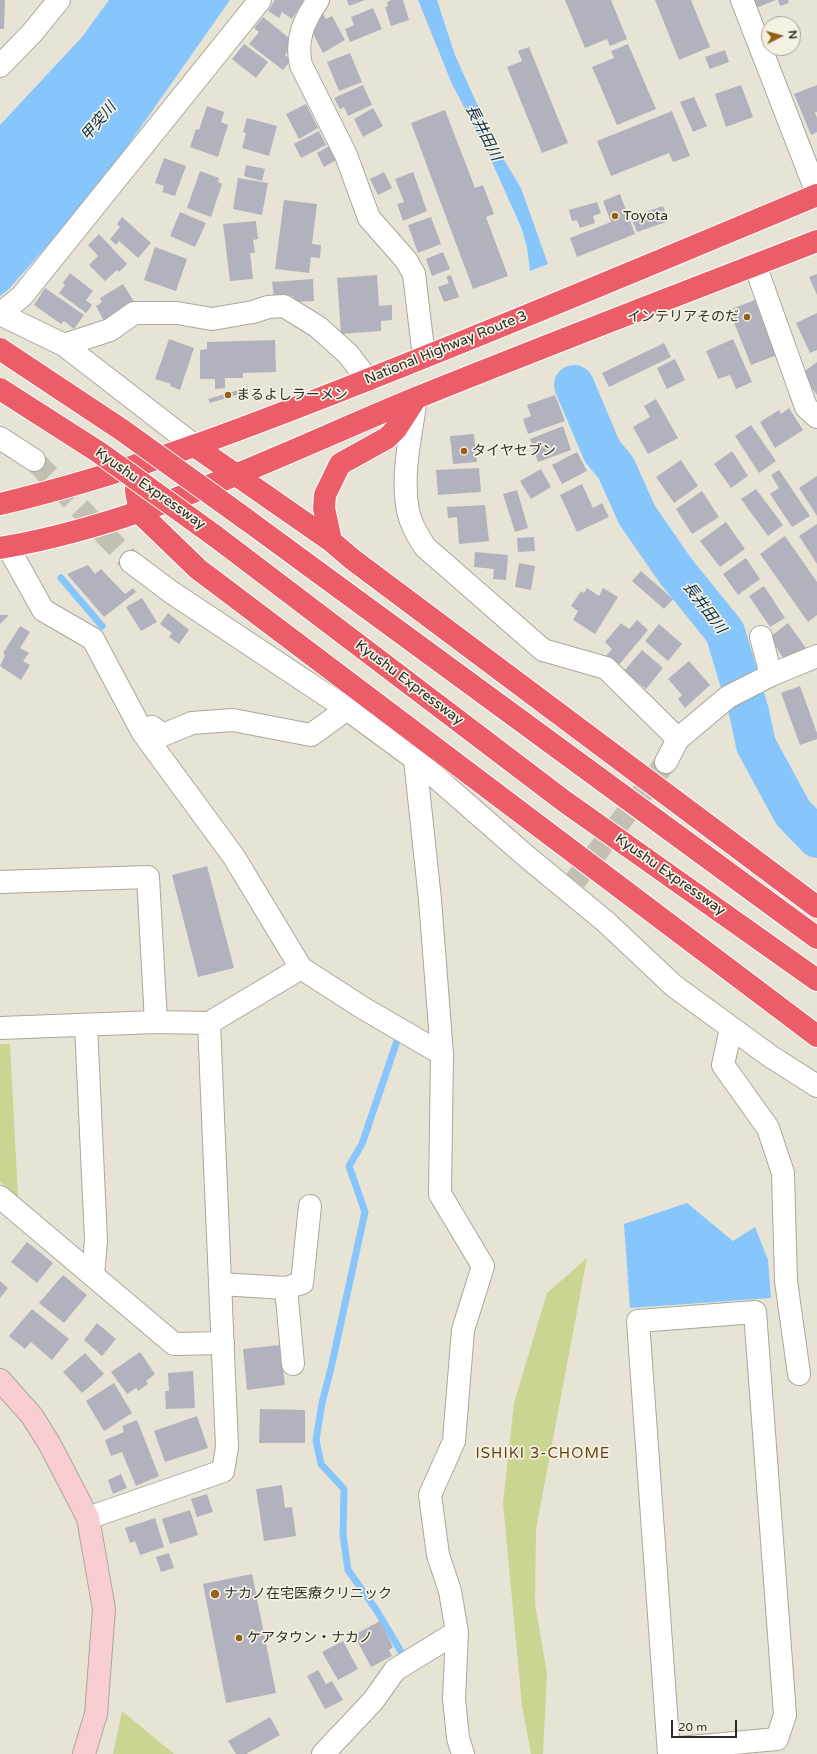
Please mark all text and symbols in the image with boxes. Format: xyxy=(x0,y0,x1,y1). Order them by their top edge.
north arrow xyxy=(761,16,801,56)
text: N xyxy=(786,30,799,40)
water label: 甲突川 xyxy=(78,99,120,145)
water label: 長井田川 xyxy=(461,102,505,164)
place label: Toyota xyxy=(623,208,668,224)
marker: Toyota xyxy=(610,211,620,221)
street label: National Highway Route 3 xyxy=(362,308,530,388)
place label: インテリアそのだ xyxy=(627,309,739,325)
marker: インテリアそのだ xyxy=(742,312,752,322)
place label: まるよしラーメン xyxy=(236,387,348,403)
marker: まるよしラーメン xyxy=(223,390,233,400)
place label: タイヤセブン xyxy=(472,443,556,459)
street label: Kyushu Expressway xyxy=(92,445,208,533)
marker: タイヤセブン xyxy=(459,446,469,456)
water label: 長井田川 xyxy=(679,579,729,637)
street label: Kyushu Expressway xyxy=(352,637,466,729)
street label: Kyushu Expressway xyxy=(612,831,728,919)
district label: ISHIKI 3-CHOME xyxy=(476,1445,610,1463)
place label: ナカノ在宅医療クリニック xyxy=(224,1586,392,1602)
marker: ナカノ在宅医療クリニック xyxy=(209,1588,221,1600)
place label: ケアタウン・ナカノ xyxy=(247,1630,373,1646)
marker: ケアタウン・ナカノ xyxy=(234,1633,244,1643)
scale bar xyxy=(673,1712,739,1738)
text: 20 m xyxy=(678,1720,707,1734)

